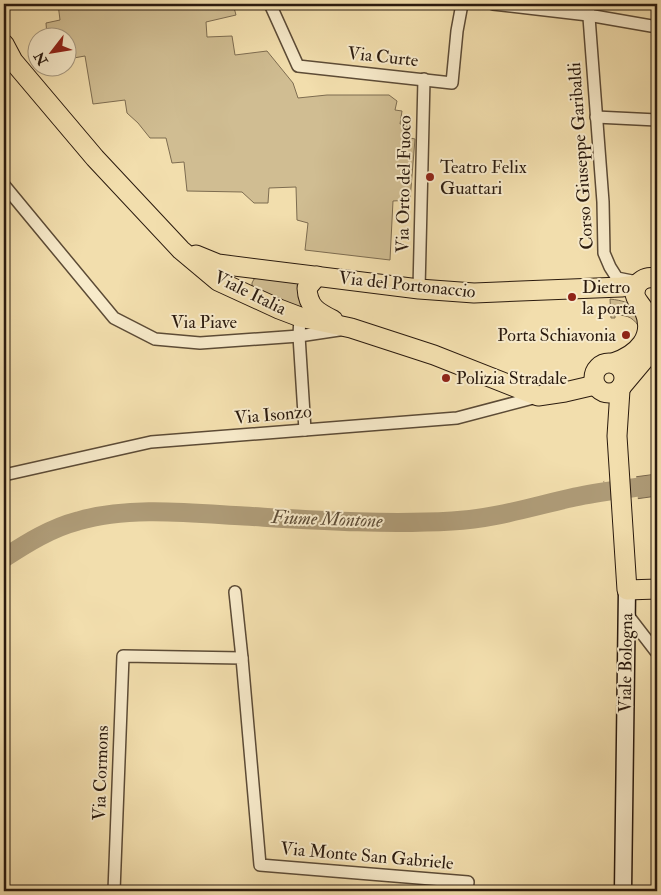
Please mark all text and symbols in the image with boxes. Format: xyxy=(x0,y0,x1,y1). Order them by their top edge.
north arrow xyxy=(28,28,78,78)
street label: Via Curte xyxy=(346,42,420,72)
text: N xyxy=(31,48,52,69)
street label: Corso Giuseppe Garibaldi xyxy=(563,61,599,251)
street label: Via Orto del Fuoco xyxy=(391,115,417,253)
place label: Teatro Felix Guattari xyxy=(440,156,527,200)
marker: Teatro Felix Guattari xyxy=(424,171,436,183)
street label: Viale Italia xyxy=(210,266,291,321)
street label: Via del Portonaccio xyxy=(337,266,477,304)
place label: Dietro la porta xyxy=(582,276,636,320)
marker: Dietro la porta xyxy=(566,291,578,303)
street label: Via Piave xyxy=(171,311,238,334)
place label: Porta Schiavonia xyxy=(497,324,617,347)
marker: Porta Schiavonia xyxy=(620,329,632,341)
place label: Polizia Stradale xyxy=(456,367,567,390)
marker: Polizia Stradale xyxy=(440,372,452,384)
street label: Via Isonzo xyxy=(233,400,313,430)
water label: Fiume Montone xyxy=(270,505,384,533)
street label: Viale Bologna xyxy=(614,612,638,713)
street label: Via Cormons xyxy=(88,725,114,821)
street label: Via Monte San Gabriele xyxy=(280,837,455,875)

